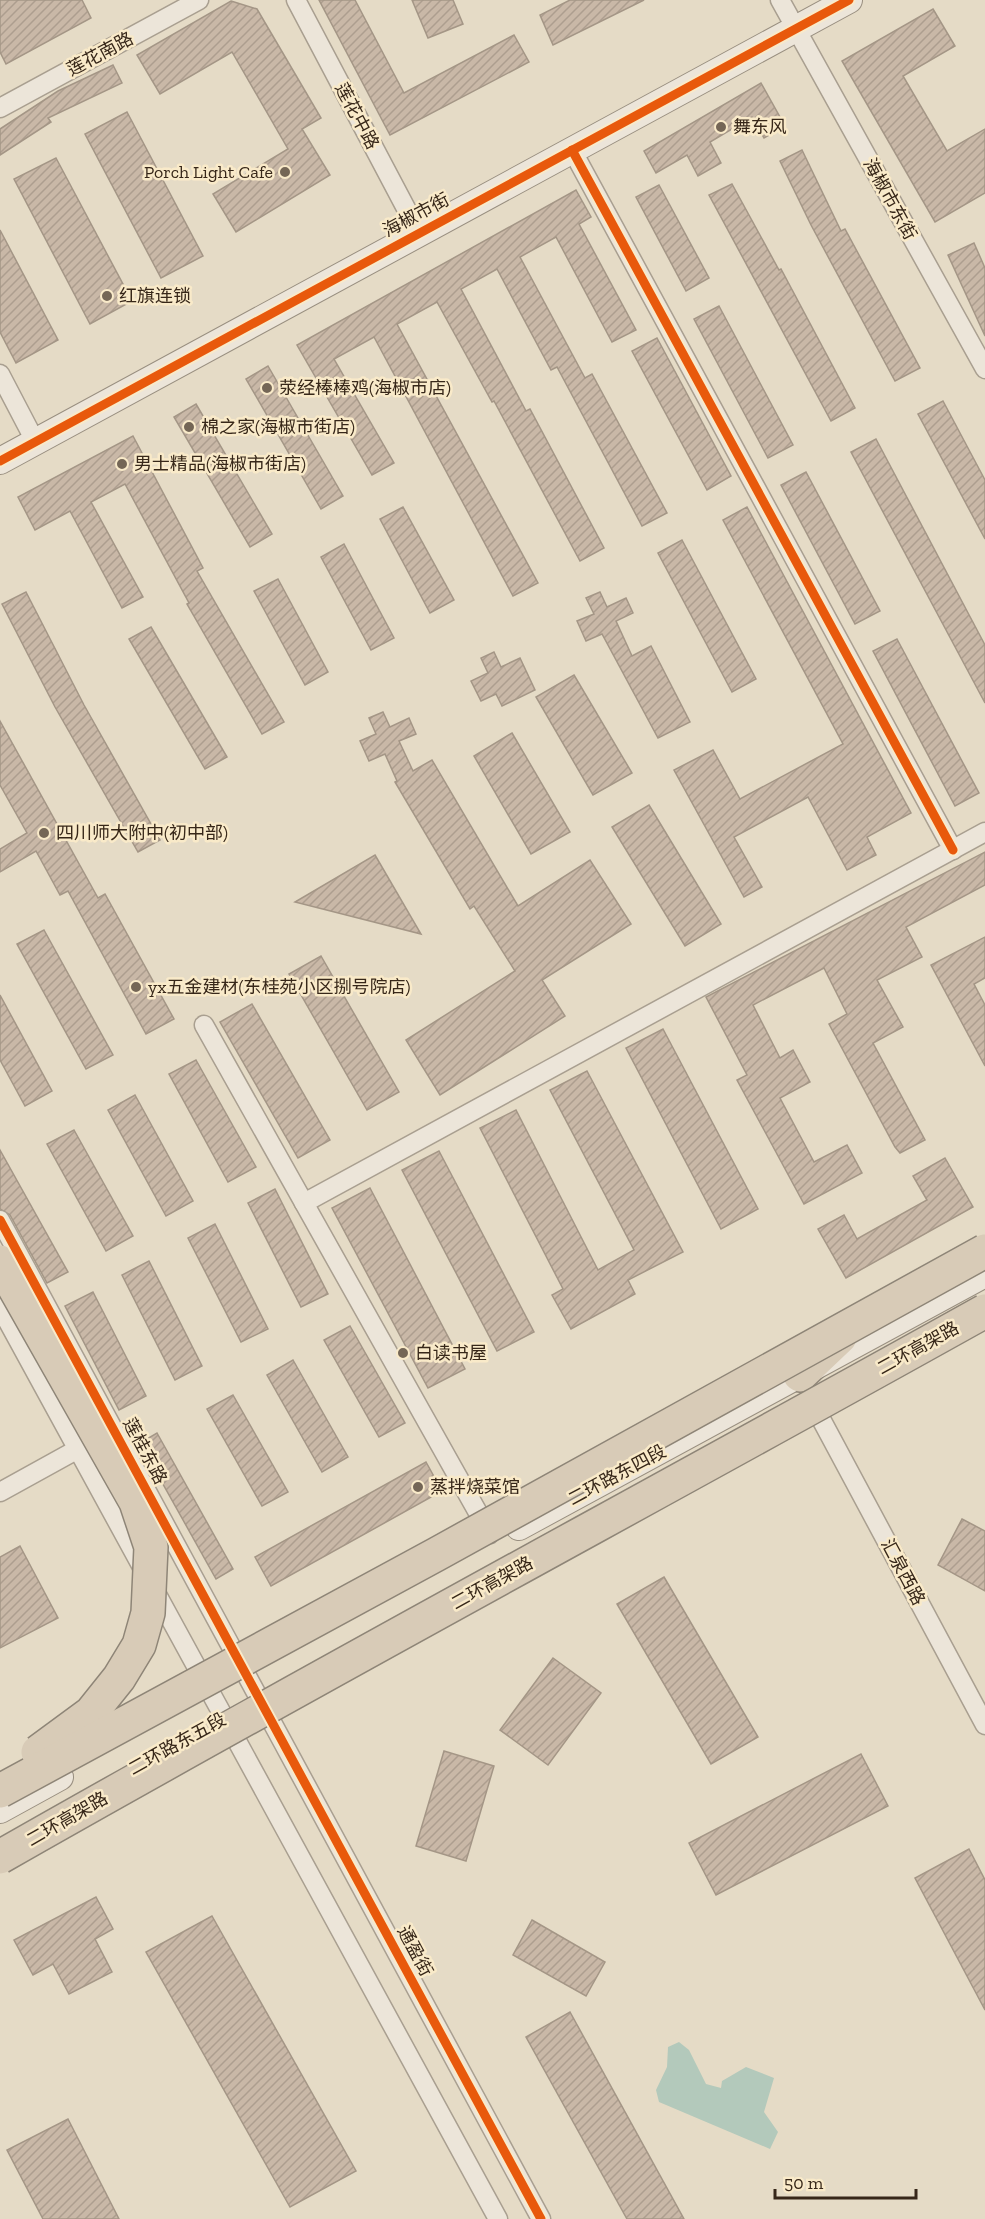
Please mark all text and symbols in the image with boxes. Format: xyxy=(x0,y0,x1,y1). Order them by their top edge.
street label: 莲花南路 xyxy=(63,27,137,81)
street label: 莲花中路 xyxy=(330,79,384,153)
place label: 舞东风 xyxy=(733,116,787,138)
marker: 舞东风 xyxy=(714,120,728,134)
street label: 海椒市东街 xyxy=(859,154,921,244)
place label: Porch Light Cafe xyxy=(144,161,273,183)
marker: Porch Light Cafe xyxy=(278,165,292,179)
street label: 海椒市街 xyxy=(379,188,453,242)
place label: 红旗连锁 xyxy=(119,285,191,307)
marker: 红旗连锁 xyxy=(100,289,114,303)
place label: 荥经棒棒鸡(海椒市店) xyxy=(279,377,451,399)
marker: 荥经棒棒鸡(海椒市店) xyxy=(260,381,274,395)
place label: 棉之家(海椒市街店) xyxy=(201,416,355,438)
marker: 棉之家(海椒市街店) xyxy=(182,420,196,434)
place label: 男士精品(海椒市街店) xyxy=(134,453,306,475)
marker: 男士精品(海椒市街店) xyxy=(115,457,129,471)
place label: 四川师大附中(初中部) xyxy=(56,822,228,844)
marker: 四川师大附中(初中部) xyxy=(37,826,51,840)
place label: yx五金建材(东桂苑小区捌号院店) xyxy=(148,976,410,998)
marker: yx五金建材(东桂苑小区捌号院店) xyxy=(129,980,143,994)
street label: 二环高架路 xyxy=(873,1317,963,1379)
place label: 白读书屋 xyxy=(415,1342,487,1364)
marker: 白读书屋 xyxy=(396,1346,410,1360)
street label: 莲桂东路 xyxy=(118,1414,172,1488)
street label: 二环路东四段 xyxy=(564,1440,670,1510)
place label: 蒸拌烧菜馆 xyxy=(430,1476,520,1498)
marker: 蒸拌烧菜馆 xyxy=(411,1480,425,1494)
street label: 汇泉西路 xyxy=(876,1535,930,1609)
street label: 二环高架路 xyxy=(447,1552,537,1614)
street label: 二环路东五段 xyxy=(124,1708,230,1780)
street label: 二环高架路 xyxy=(23,1787,111,1851)
street label: 通盈街 xyxy=(393,1922,437,1980)
scale bar xyxy=(775,2162,916,2200)
text: 50 m xyxy=(784,2172,824,2194)

